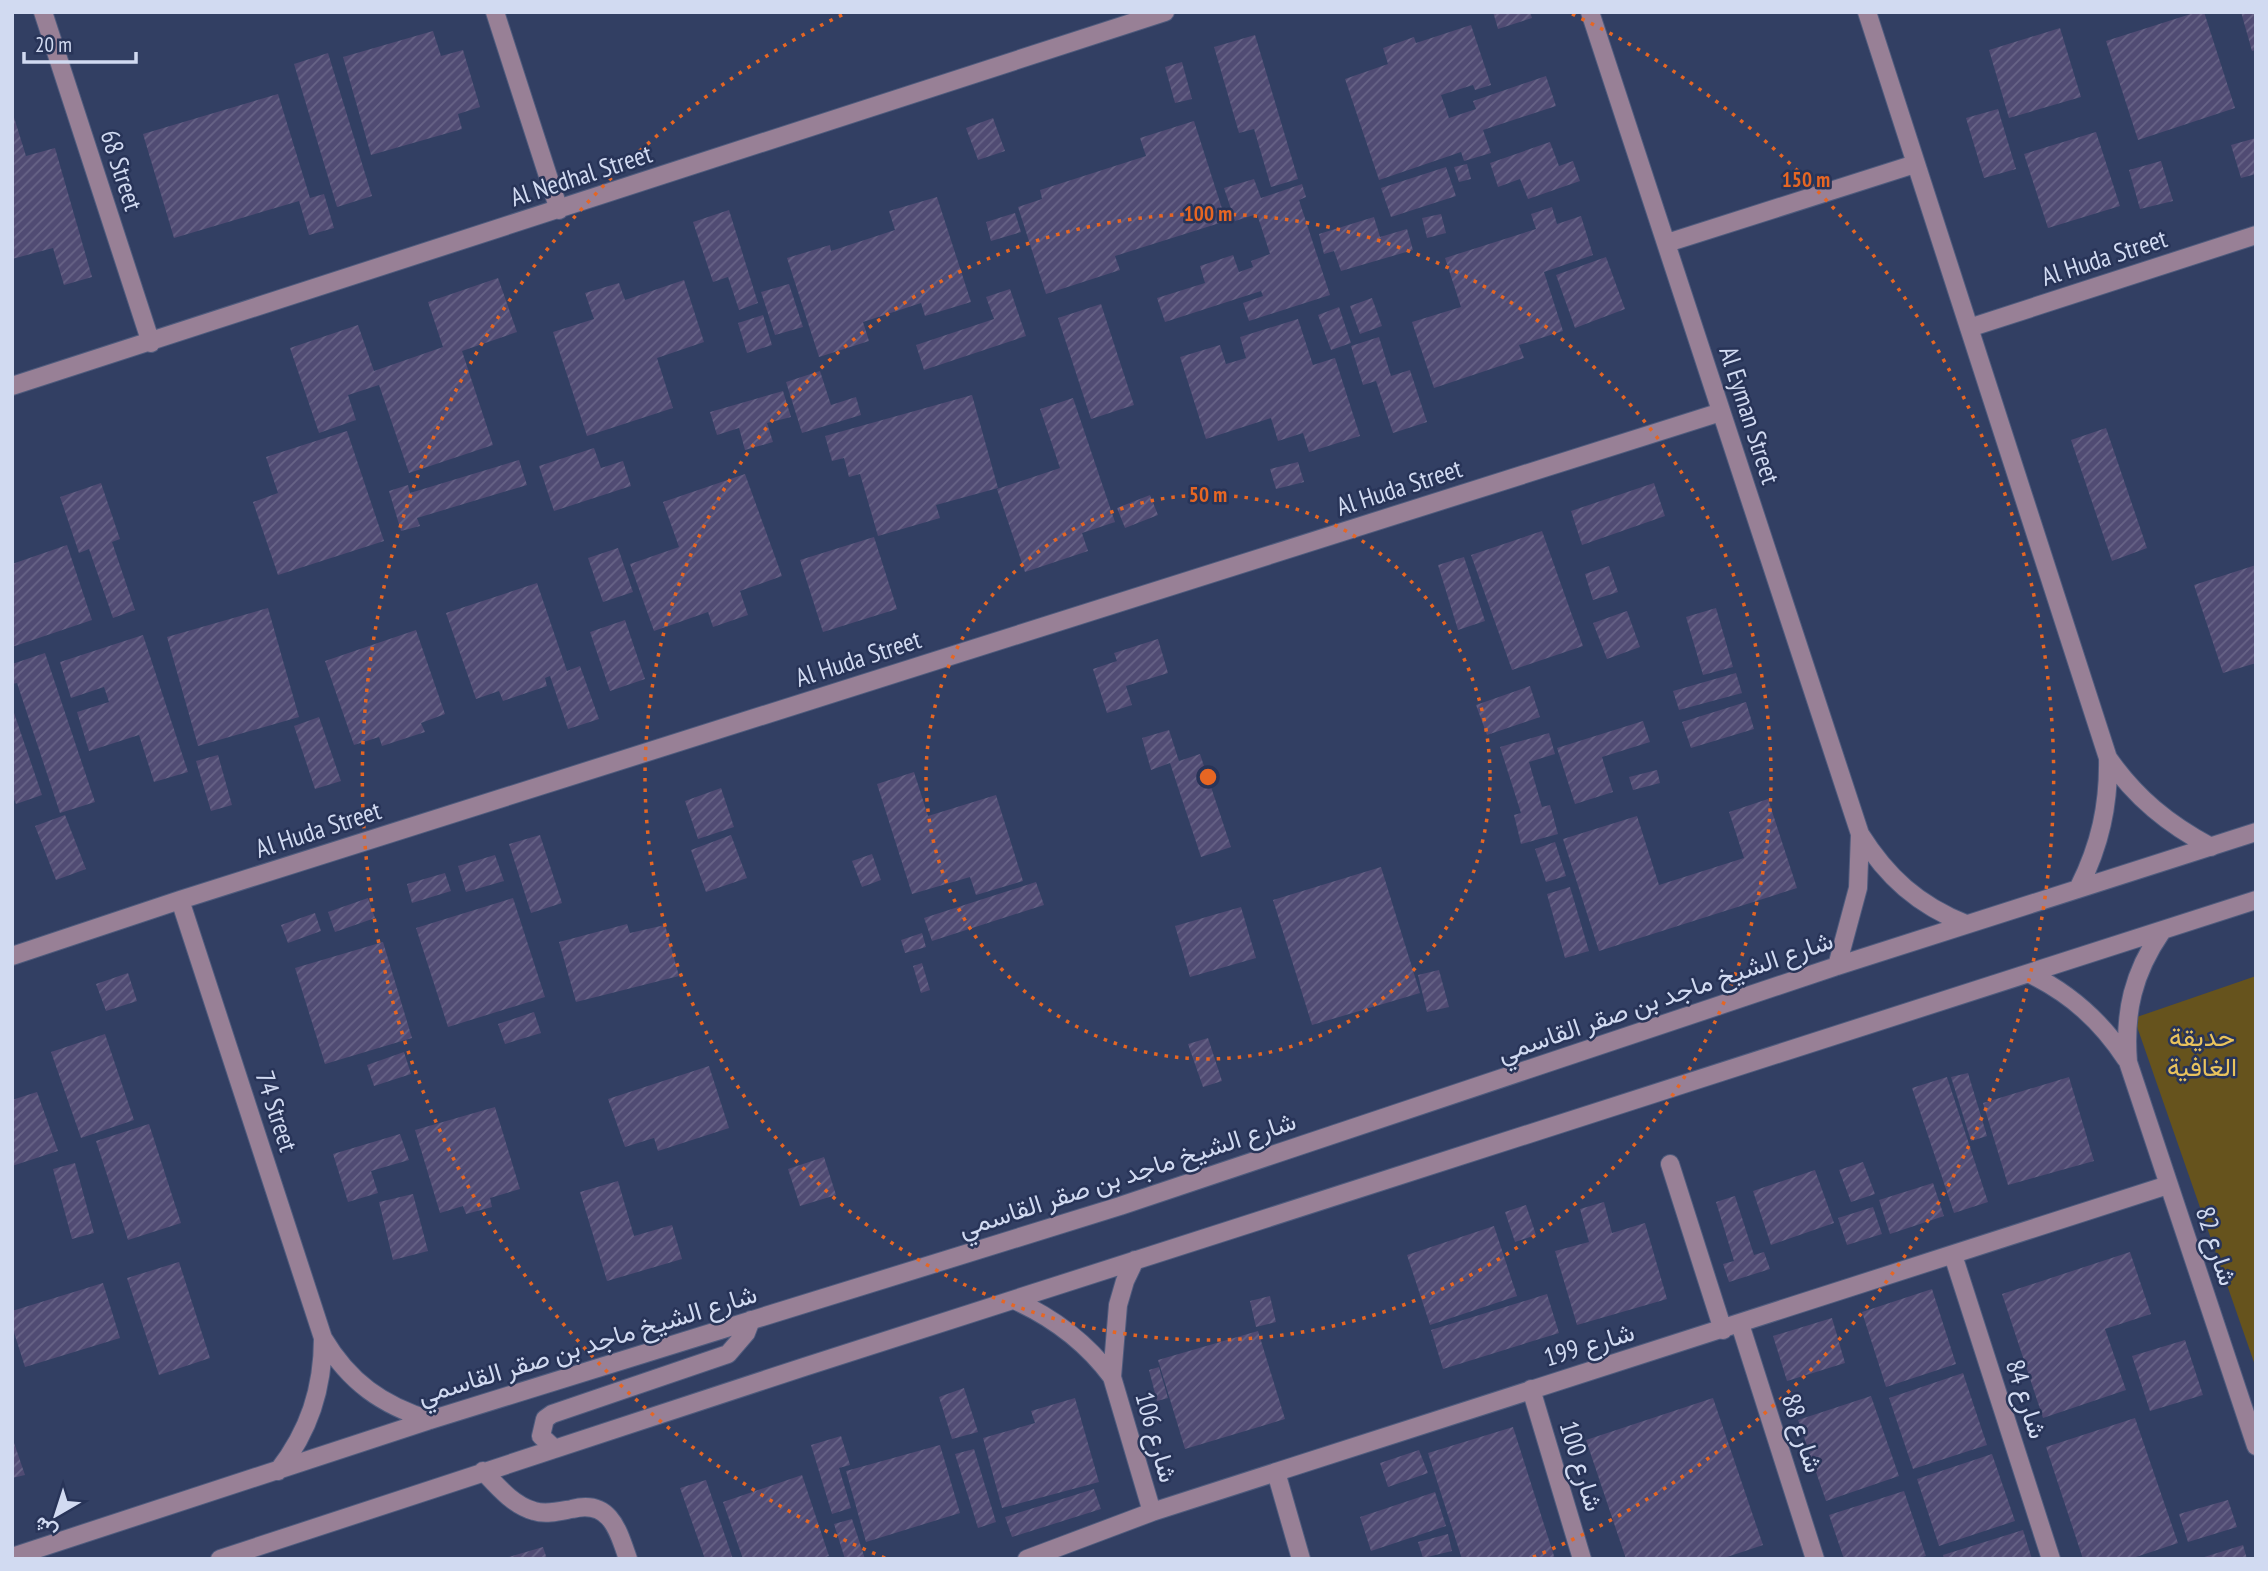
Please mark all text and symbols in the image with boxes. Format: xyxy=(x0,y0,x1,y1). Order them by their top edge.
scale bar xyxy=(24,21,136,65)
text: 20 m xyxy=(35,31,72,58)
street label: 68 Street xyxy=(94,126,150,214)
street label: Al Nedhal Street xyxy=(506,137,656,213)
text: 150 m xyxy=(1782,166,1830,193)
text: 100 m xyxy=(1184,200,1232,227)
street label: Al Huda Street xyxy=(2037,221,2171,293)
street label: Al Eyman Street xyxy=(1712,342,1788,488)
street label: Al Huda Street xyxy=(1332,451,1466,523)
text: 50 m xyxy=(1189,481,1227,508)
street label: Al Huda Street xyxy=(791,622,925,694)
centre of rings xyxy=(1196,765,1220,789)
street label: Al Huda Street xyxy=(251,793,385,865)
street label: شارع الشيخ ماجد بن صقر القاسمي xyxy=(1493,923,1839,1074)
park label: حديقة الغافية xyxy=(2167,1020,2237,1083)
street label: 74 Street xyxy=(249,1067,305,1155)
street label: شارع الشيخ ماجد بن صقر القاسمي xyxy=(954,1104,1302,1249)
street label: شارع 82 xyxy=(2187,1202,2245,1290)
street label: شارع الشيخ ماجد بن صقر القاسمي xyxy=(413,1277,762,1416)
street label: شارع 199 xyxy=(1540,1315,1639,1375)
street label: شارع 84 xyxy=(1997,1355,2055,1443)
street label: شارع 106 xyxy=(1126,1388,1186,1487)
street label: شارع 88 xyxy=(1773,1389,1831,1477)
street label: شارع 100 xyxy=(1551,1417,1611,1516)
north arrow xyxy=(21,1480,91,1550)
text: ش xyxy=(29,1512,62,1545)

